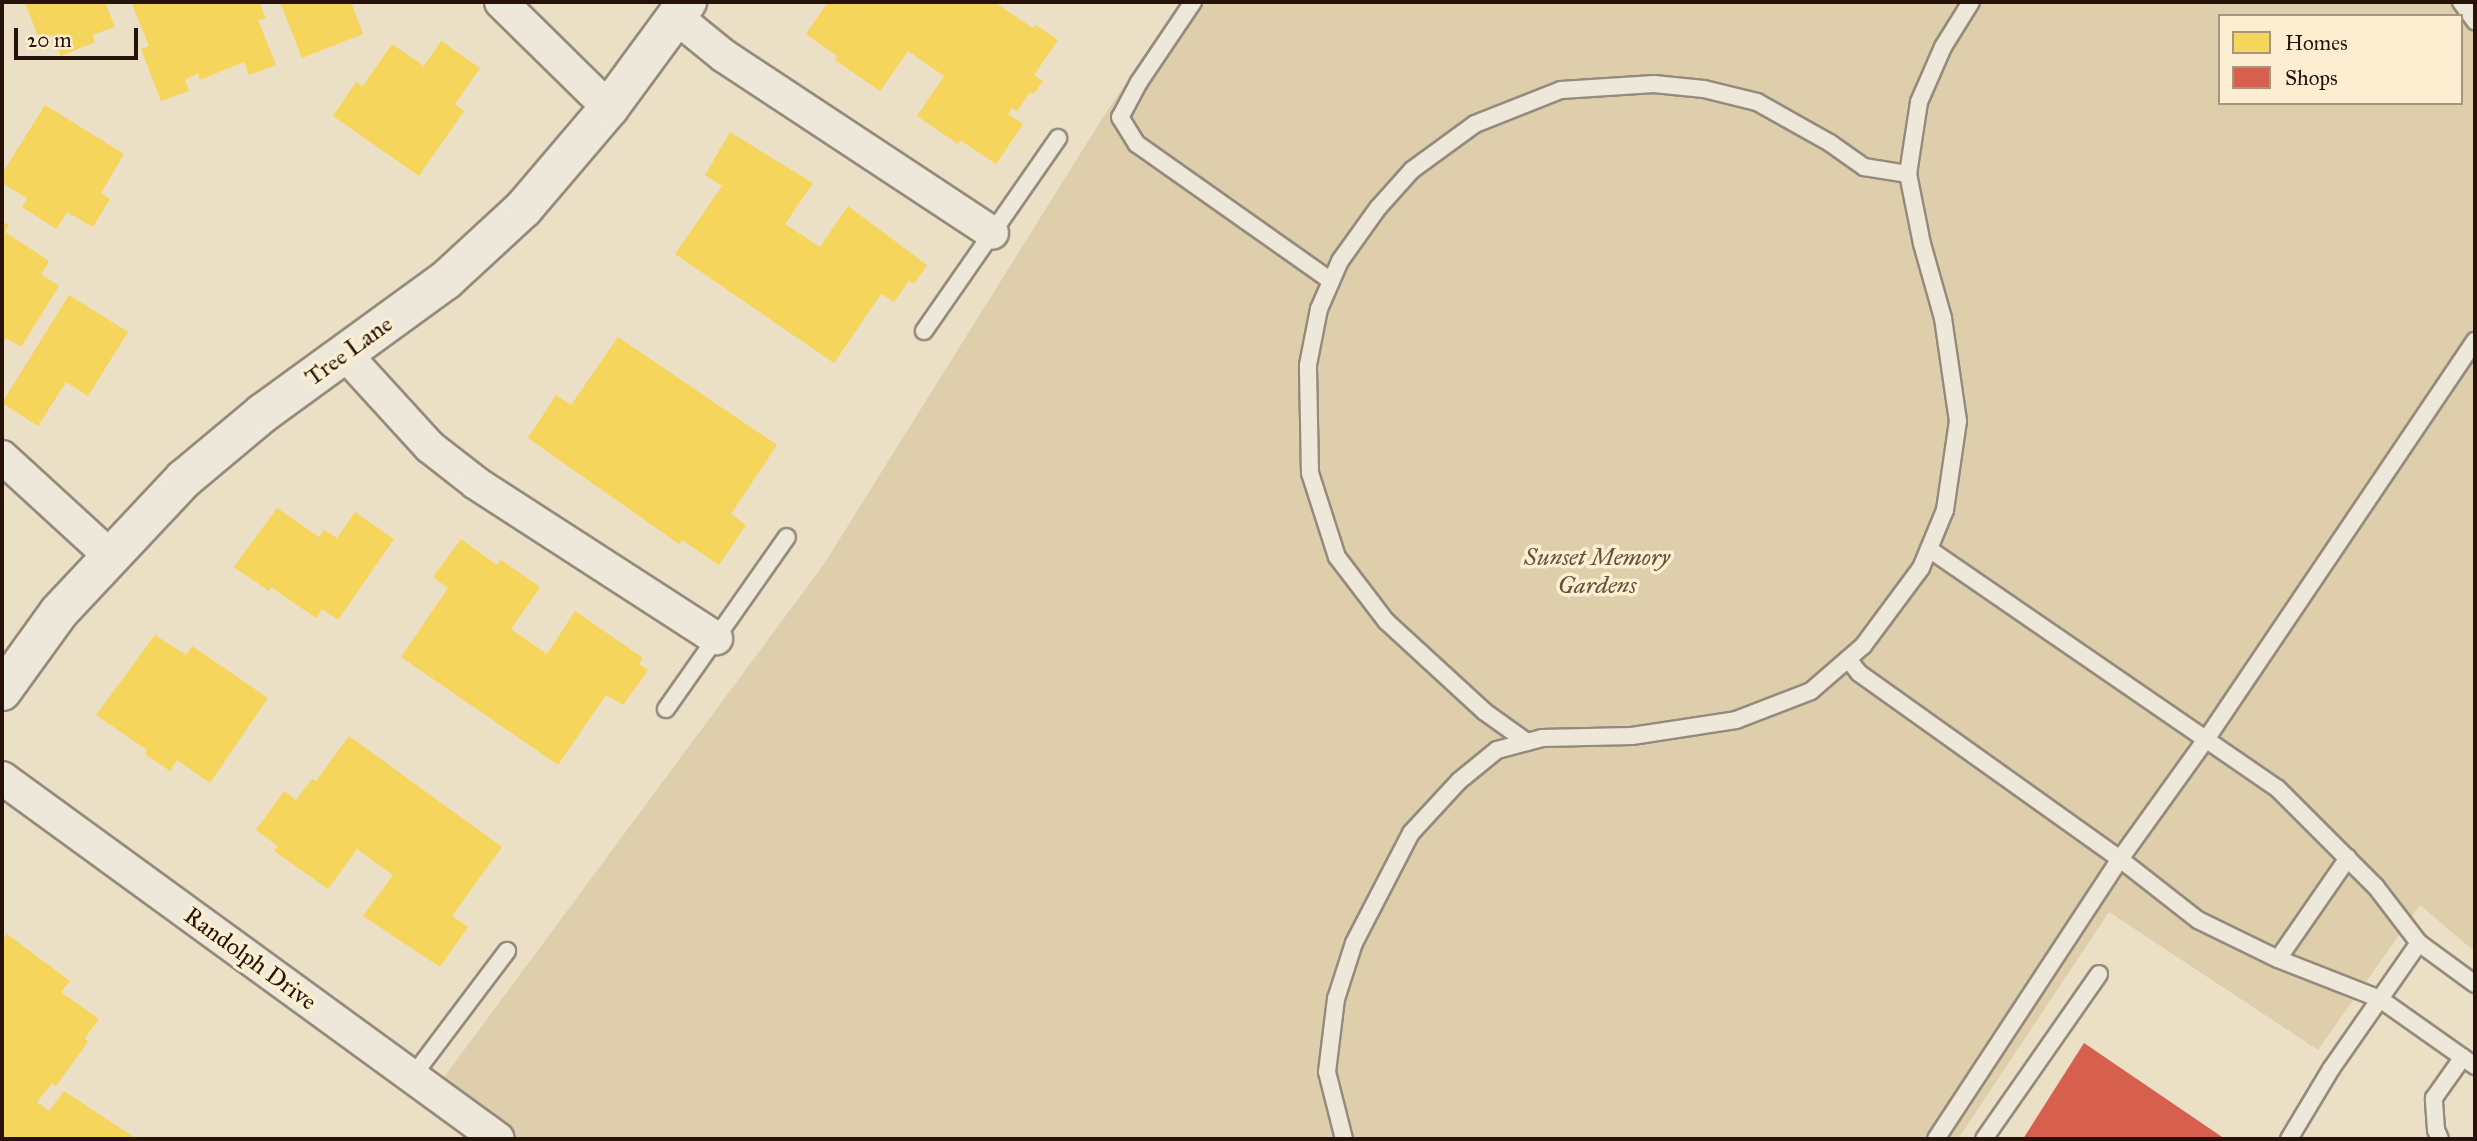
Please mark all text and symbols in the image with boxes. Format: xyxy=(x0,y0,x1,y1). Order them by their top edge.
scale bar xyxy=(18,14,142,58)
legend xyxy=(2218,14,2463,105)
text: 20 m xyxy=(27,27,72,53)
text: Homes xyxy=(2285,30,2348,56)
text: Shops xyxy=(2285,65,2338,91)
street label: Tree Lane xyxy=(300,310,398,392)
park label: Sunset Memory Gardens xyxy=(1524,544,1670,600)
street label: Randolph Drive xyxy=(178,901,322,1017)

